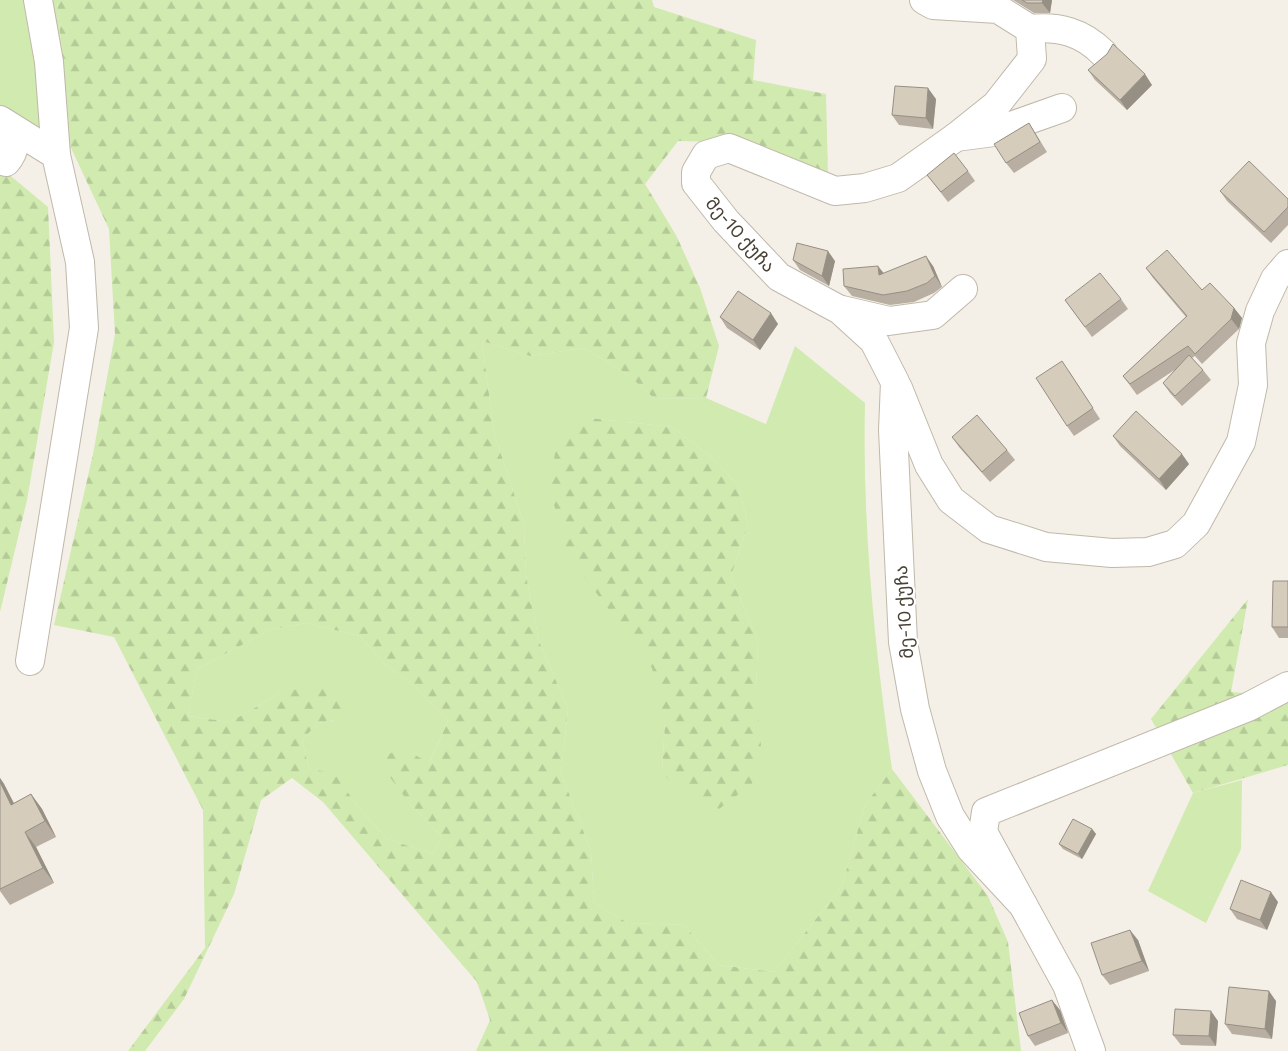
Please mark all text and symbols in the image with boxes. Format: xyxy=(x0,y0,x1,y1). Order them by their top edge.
street label: მე-10 ქუჩა xyxy=(701,192,781,277)
street label: მე-10 ქუჩა xyxy=(889,564,918,659)

